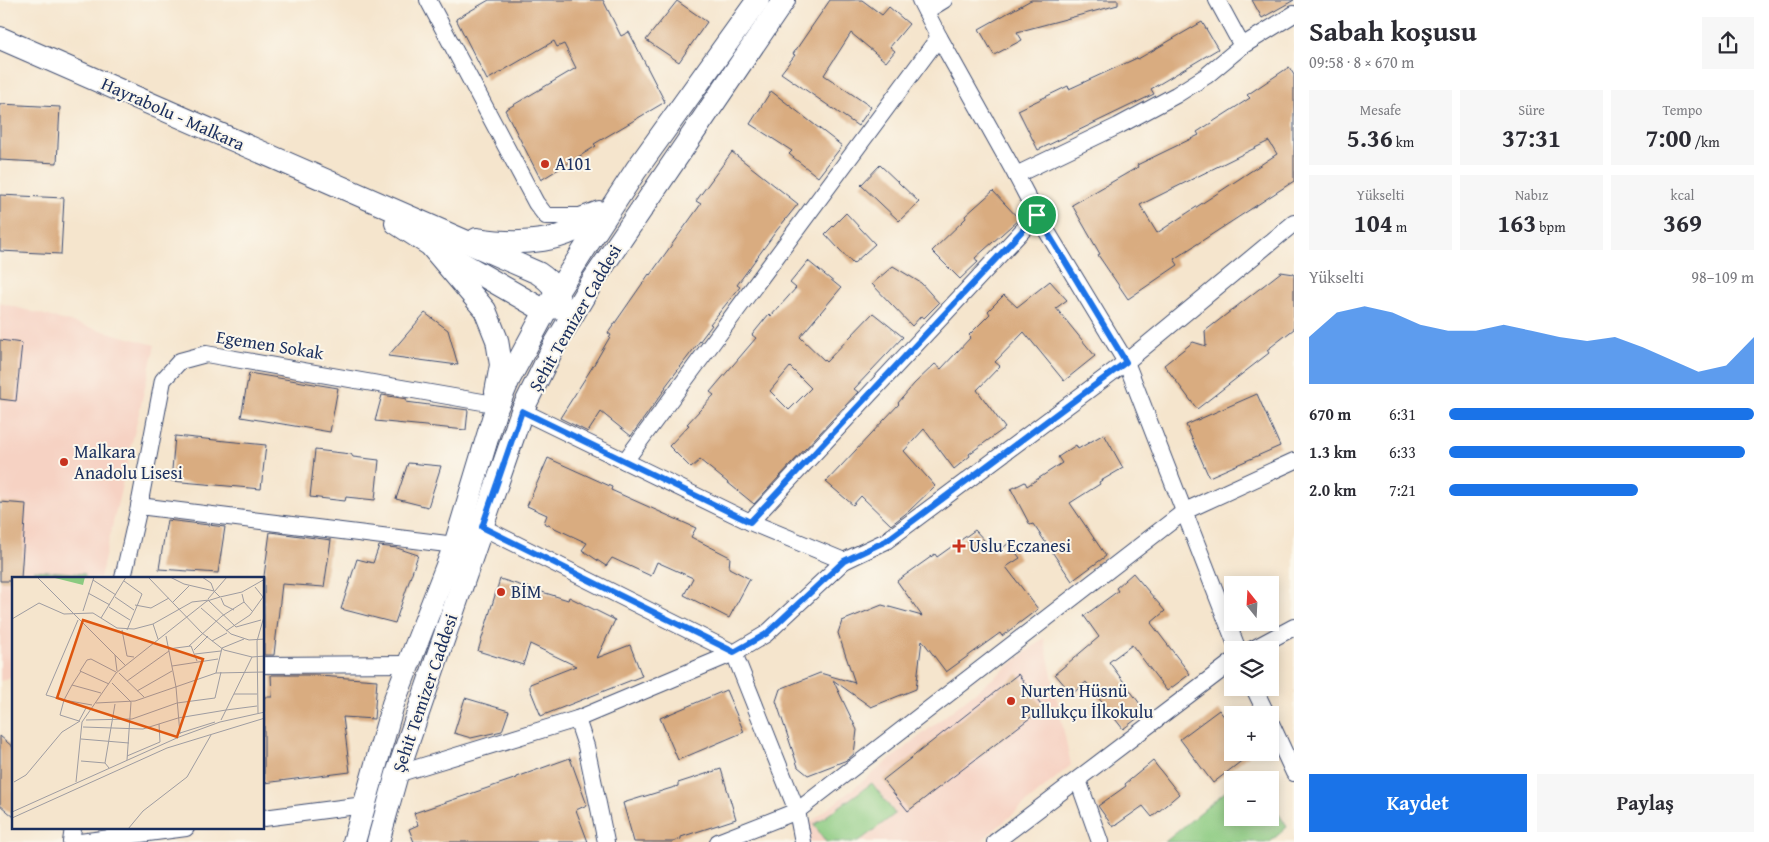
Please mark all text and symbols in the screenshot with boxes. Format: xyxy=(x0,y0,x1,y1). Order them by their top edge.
text: Sabah koşusu xyxy=(1309,10,1477,51)
button: share xyxy=(1702,17,1754,69)
text: 09:58 · 8 × 670 m xyxy=(1309,50,1414,74)
street label: Hayrabolu - Malkara xyxy=(97,70,250,157)
text: Mesafe xyxy=(1360,100,1401,120)
text: Süre xyxy=(1518,100,1545,120)
text: Tempo xyxy=(1662,100,1703,120)
text: 5.36 xyxy=(1347,120,1393,156)
text: 37:31 xyxy=(1502,120,1561,156)
text: 7:00 xyxy=(1645,120,1691,156)
text: km xyxy=(1393,132,1414,152)
text: /km xyxy=(1691,132,1720,152)
place label: A101 xyxy=(555,150,592,177)
marker: A101 xyxy=(539,158,551,170)
text: Yükselti xyxy=(1356,185,1405,205)
text: Nabız xyxy=(1515,185,1548,205)
text: kcal xyxy=(1671,185,1694,205)
pin xyxy=(1016,194,1058,236)
icon: arrive xyxy=(1023,201,1051,229)
text: 104 xyxy=(1354,205,1393,241)
text: 163 xyxy=(1497,205,1536,241)
text: 369 xyxy=(1663,205,1702,241)
text: m xyxy=(1393,217,1407,237)
text: bpm xyxy=(1536,217,1566,237)
street label: Şehit Temizer Caddesi xyxy=(521,239,628,396)
text: Yükselti xyxy=(1309,265,1364,289)
text: 98–109 m xyxy=(1691,265,1754,289)
street label: Egemen Sokak xyxy=(214,323,327,366)
text: 670 m xyxy=(1309,402,1351,426)
text: 6:31 xyxy=(1389,402,1416,426)
place label: Malkara Anadolu Lisesi xyxy=(74,438,183,486)
text: 1.3 km xyxy=(1309,440,1356,464)
text: 6:33 xyxy=(1389,440,1416,464)
marker: Malkara Anadolu Lisesi xyxy=(58,456,70,468)
text: 2.0 km xyxy=(1309,478,1356,502)
text: 7:21 xyxy=(1389,478,1416,502)
place label: Uslu Eczanesi xyxy=(969,532,1071,559)
marker: Uslu Eczanesi xyxy=(953,540,965,552)
north arrow xyxy=(1224,576,1279,631)
map controls xyxy=(1224,576,1279,826)
inset map xyxy=(12,577,265,830)
place label: BİM xyxy=(511,578,542,605)
marker: BİM xyxy=(495,586,507,598)
street label: Şehit Temizer Caddesi xyxy=(385,610,464,776)
button: layers xyxy=(1224,641,1279,696)
place label: Nurten Hüsnü Pullukçu İlkokulu xyxy=(1021,677,1154,725)
marker: Nurten Hüsnü Pullukçu İlkokulu xyxy=(1005,695,1017,707)
button: + xyxy=(1224,706,1279,761)
button: − xyxy=(1224,771,1279,826)
button: Kaydet xyxy=(1309,774,1527,832)
button: Paylaş xyxy=(1537,774,1754,832)

